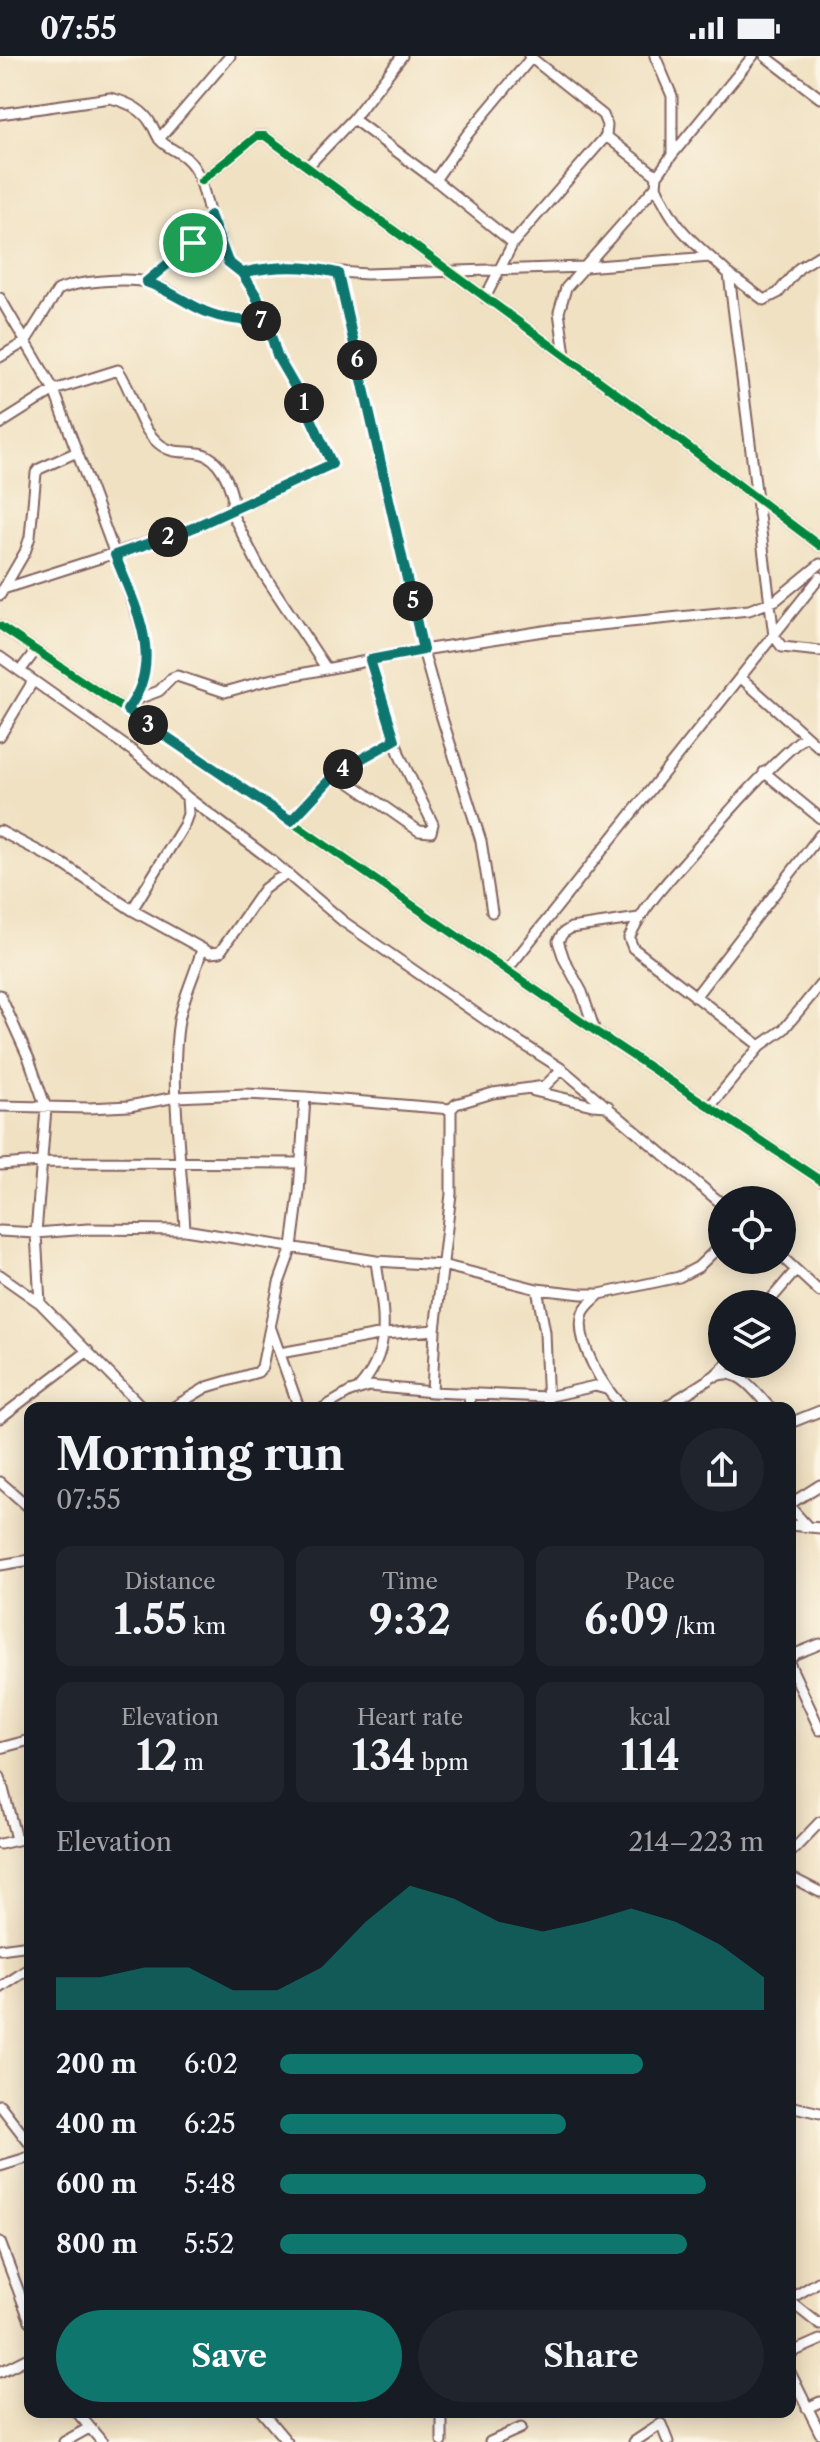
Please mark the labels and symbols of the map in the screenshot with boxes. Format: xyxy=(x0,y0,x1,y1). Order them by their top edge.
pin xyxy=(159,209,227,277)
pin: 7 xyxy=(241,301,281,341)
pin: 6 xyxy=(337,340,377,380)
pin: 1 xyxy=(284,383,324,423)
pin: 2 xyxy=(148,517,188,557)
pin: 5 xyxy=(393,581,433,621)
pin: 3 xyxy=(128,705,168,745)
pin: 4 xyxy=(323,749,363,789)

